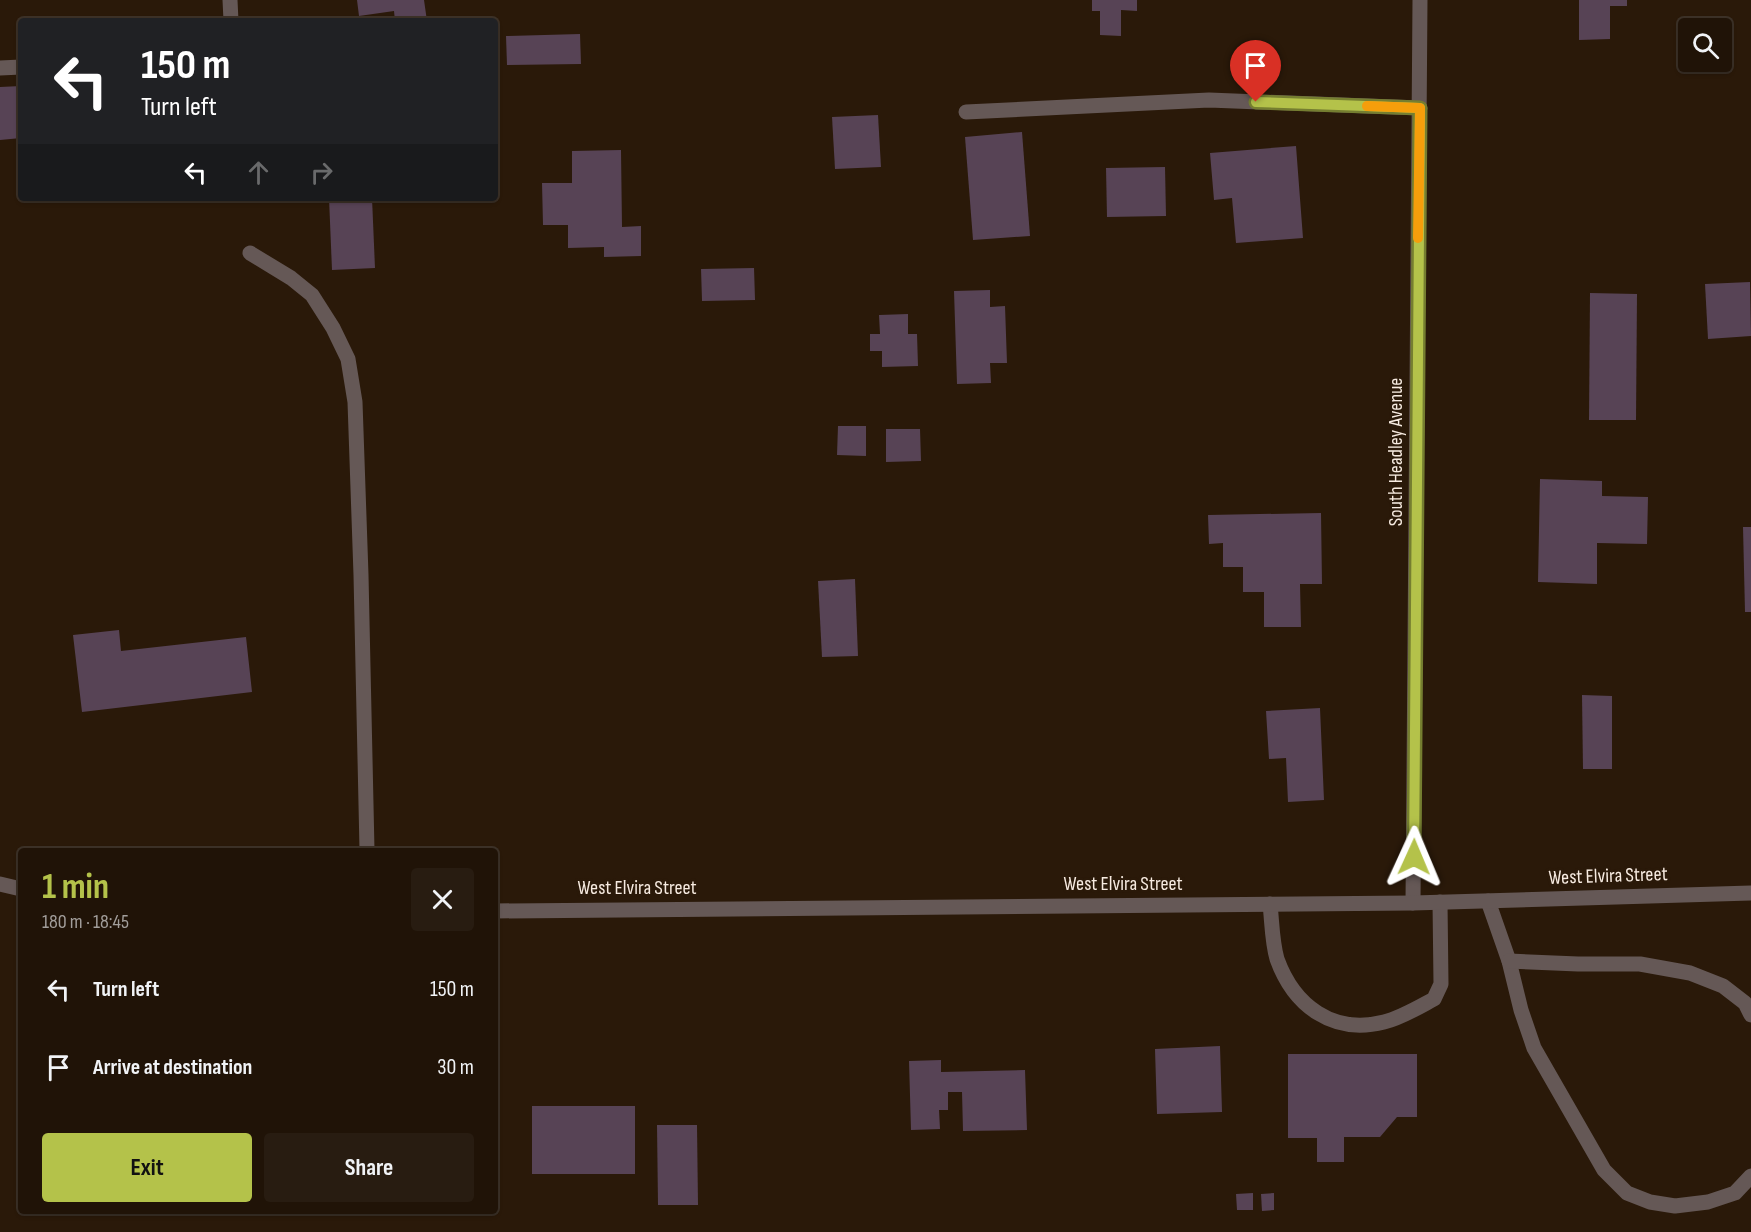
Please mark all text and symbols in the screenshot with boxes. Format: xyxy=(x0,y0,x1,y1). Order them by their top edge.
map controls xyxy=(1678,18,1732,72)
button: search xyxy=(1678,18,1732,72)
text: 150 m xyxy=(141,40,230,91)
pin xyxy=(1230,40,1281,102)
icon: left xyxy=(42,42,120,120)
icon: arrive xyxy=(1239,49,1272,82)
text: Turn left xyxy=(141,91,217,123)
icon: left xyxy=(179,156,212,189)
icon: ahead xyxy=(242,156,275,189)
icon: right xyxy=(305,156,338,189)
street label: South Headley Avenue xyxy=(1384,378,1408,526)
position arrow xyxy=(1382,825,1446,889)
street label: West Elvira Street xyxy=(1548,862,1668,890)
text: 1 min xyxy=(42,866,109,909)
button: close xyxy=(411,868,474,931)
street label: West Elvira Street xyxy=(1063,872,1183,896)
street label: West Elvira Street xyxy=(577,876,697,900)
text: 180 m · 18:45 xyxy=(42,910,129,934)
icon: left xyxy=(42,973,75,1006)
text: Turn left xyxy=(93,976,159,1003)
text: 150 m xyxy=(430,976,474,1003)
icon: arrive xyxy=(42,1051,75,1084)
text: Arrive at destination xyxy=(93,1054,252,1081)
text: 30 m xyxy=(437,1054,474,1081)
button: Exit xyxy=(42,1133,252,1202)
button: Share xyxy=(264,1133,474,1202)

